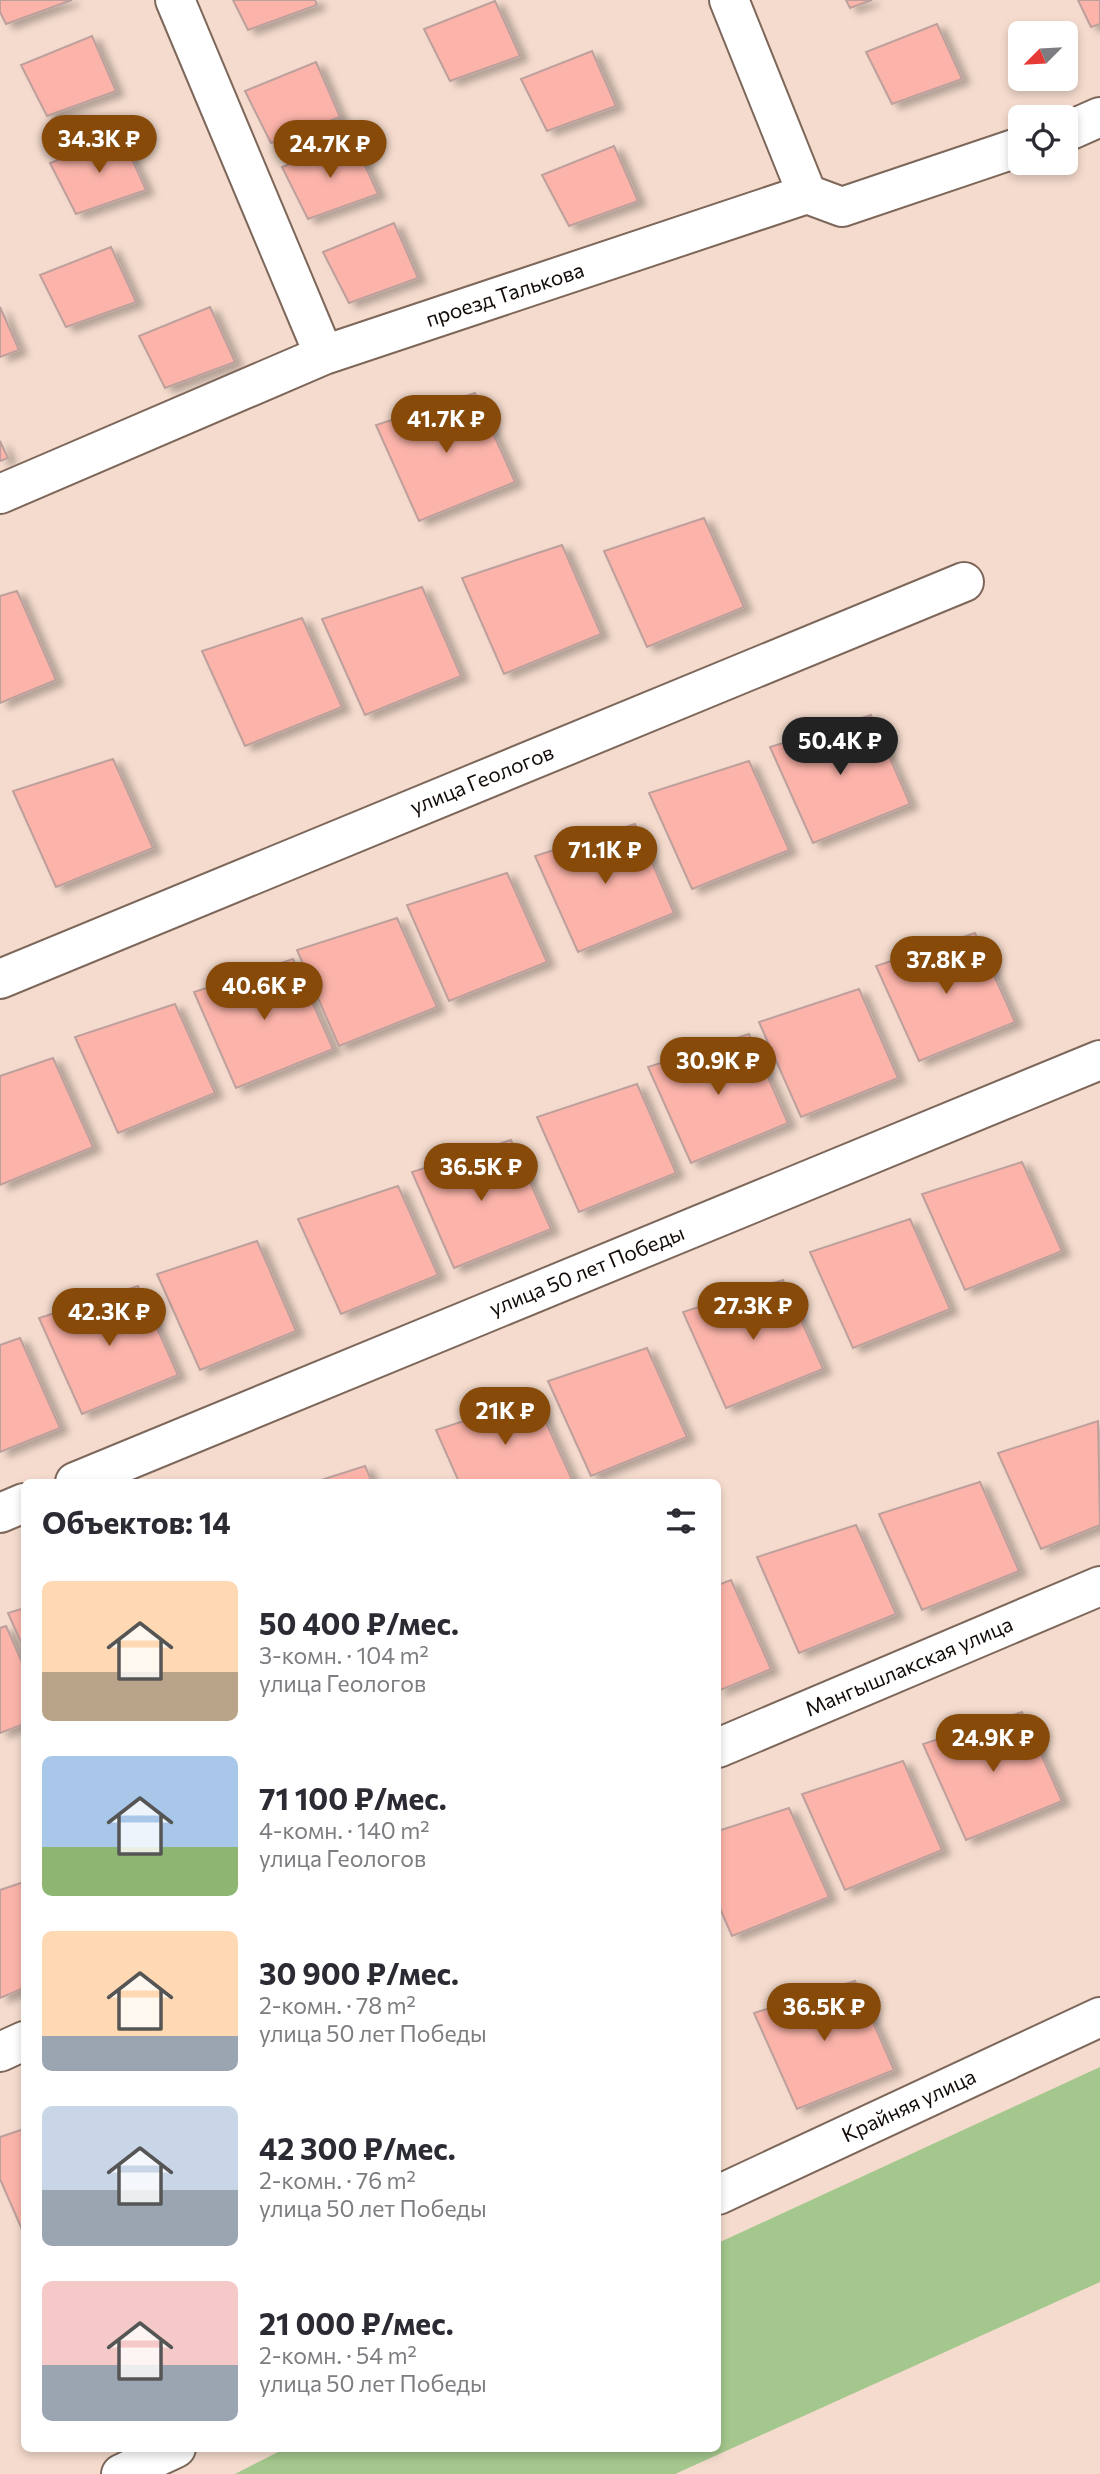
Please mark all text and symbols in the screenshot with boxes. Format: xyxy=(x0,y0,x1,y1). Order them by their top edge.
north arrow xyxy=(1008,21,1078,91)
map controls xyxy=(1008,21,1078,175)
button: locate xyxy=(1008,105,1078,175)
pin: 34.3K ₽ xyxy=(34,116,164,175)
pin: 24.7K ₽ xyxy=(265,120,395,180)
text: 34.3K ₽ xyxy=(58,124,140,152)
text: 24.7K ₽ xyxy=(290,129,370,157)
street label: проезд Талькова xyxy=(422,256,587,331)
pin: 41.7K ₽ xyxy=(381,396,511,455)
text: 41.7K ₽ xyxy=(407,404,485,432)
pin: 50.4K ₽ xyxy=(775,718,905,777)
text: 50.4K ₽ xyxy=(798,726,882,754)
street label: улица Геологов xyxy=(406,738,557,819)
pin: 71.1K ₽ xyxy=(540,826,670,886)
text: 71.1K ₽ xyxy=(568,835,642,863)
pin: 37.8K ₽ xyxy=(881,936,1011,996)
text: 37.8K ₽ xyxy=(906,945,986,973)
pin: 40.6K ₽ xyxy=(199,962,329,1022)
text: 40.6K ₽ xyxy=(222,971,306,999)
pin: 30.9K ₽ xyxy=(653,1038,783,1097)
text: 30.9K ₽ xyxy=(676,1046,760,1074)
pin: 36.5K ₽ xyxy=(416,1144,546,1203)
text: 36.5K ₽ xyxy=(440,1152,522,1180)
street label: улица 50 лет Победы xyxy=(485,1219,688,1320)
pin: 27.3K ₽ xyxy=(688,1282,818,1342)
pin: 42.3K ₽ xyxy=(44,1288,174,1348)
text: 27.3K ₽ xyxy=(714,1291,792,1319)
text: 42.3K ₽ xyxy=(68,1297,150,1325)
pin: 21K ₽ xyxy=(456,1388,554,1447)
text: 21K ₽ xyxy=(475,1396,535,1424)
icon: filters xyxy=(662,1502,700,1540)
text: Объектов: 14 xyxy=(42,1503,231,1540)
text: 50 400 ₽/мес. xyxy=(259,1604,459,1641)
icon: home xyxy=(98,1609,182,1693)
street label: Мангышлакская улица xyxy=(801,1610,1016,1721)
text: 3-комн. · 104 m² xyxy=(259,1641,429,1669)
text: улица Геологов xyxy=(259,1669,426,1697)
pin: 24.9K ₽ xyxy=(928,1714,1058,1774)
text: 24.9K ₽ xyxy=(952,1723,1034,1751)
text: 71 100 ₽/мес. xyxy=(259,1779,447,1816)
icon: home xyxy=(98,1784,182,1868)
text: 4-комн. · 140 m² xyxy=(259,1816,429,1844)
text: улица Геологов xyxy=(259,1844,426,1872)
text: 30 900 ₽/мес. xyxy=(259,1954,459,1991)
icon: home xyxy=(98,1959,182,2043)
pin: 36.5K ₽ xyxy=(759,1983,889,2043)
text: 2-комн. · 78 m² xyxy=(259,1991,416,2019)
text: 36.5K ₽ xyxy=(783,1992,865,2020)
text: улица 50 лет Победы xyxy=(259,2019,487,2047)
street label: Крайняя улица xyxy=(837,2063,979,2147)
text: 42 300 ₽/мес. xyxy=(259,2129,456,2166)
icon: home xyxy=(98,2134,182,2218)
text: 2-комн. · 76 m² xyxy=(259,2166,416,2194)
text: улица 50 лет Победы xyxy=(259,2194,487,2222)
text: 21 000 ₽/мес. xyxy=(259,2304,454,2341)
icon: home xyxy=(98,2309,182,2393)
text: 2-комн. · 54 m² xyxy=(259,2341,417,2369)
text: улица 50 лет Победы xyxy=(259,2369,487,2397)

